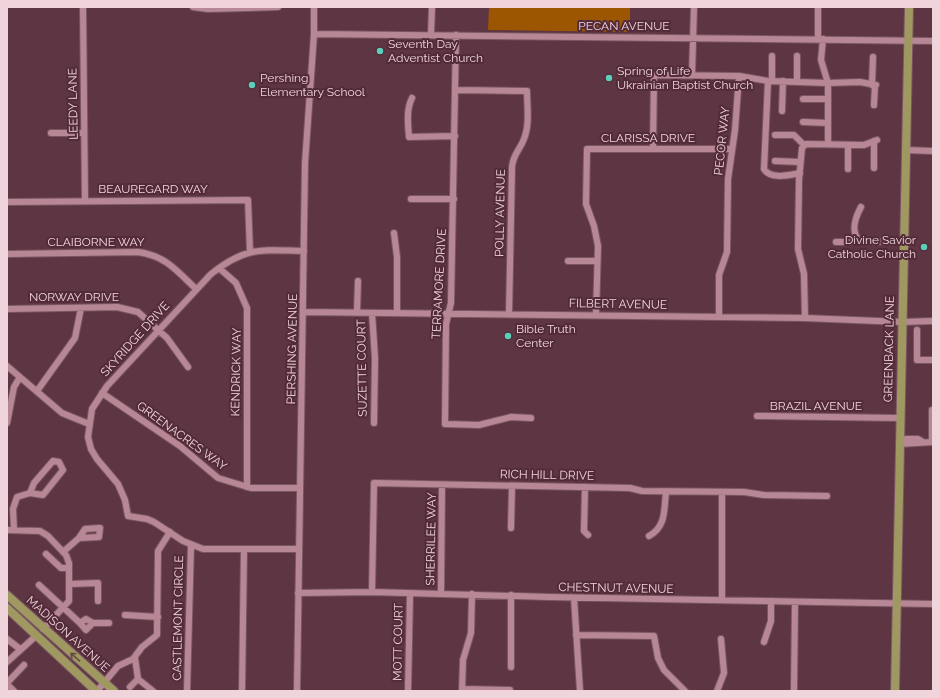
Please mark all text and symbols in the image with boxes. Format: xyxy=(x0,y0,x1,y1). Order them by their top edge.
street label: PECAN AVENUE xyxy=(578,19,670,33)
place label: Seventh Day Adventist Church xyxy=(388,37,483,65)
marker: Seventh Day Adventist Church xyxy=(375,46,385,56)
place label: Spring of Life Ukrainian Baptist Church xyxy=(617,64,753,92)
street label: LEEDY LANE xyxy=(65,68,81,140)
place label: Pershing Elementary School xyxy=(260,71,366,99)
marker: Spring of Life Ukrainian Baptist Church xyxy=(604,73,614,83)
marker: Pershing Elementary School xyxy=(247,80,257,90)
street label: PECOR WAY xyxy=(711,106,733,176)
street label: CLARISSA DRIVE xyxy=(601,131,695,145)
street label: POLLY AVENUE xyxy=(492,169,508,257)
street label: BEAUREGARD WAY xyxy=(98,182,208,196)
street label: TERRAMORE DRIVE xyxy=(429,228,449,340)
place label: Divine Savior Catholic Church xyxy=(828,233,917,261)
street label: CLAIBORNE WAY xyxy=(47,235,145,249)
marker: Divine Savior Catholic Church xyxy=(919,242,929,252)
street label: NORWAY DRIVE xyxy=(29,290,119,304)
street label: PERSHING AVENUE xyxy=(284,294,300,404)
street label: FILBERT AVENUE xyxy=(569,296,667,312)
street label: GREENBACK LANE xyxy=(881,296,897,402)
street label: SKYRIDGE DRIVE xyxy=(98,299,172,379)
street label: SUZETTE COURT xyxy=(354,318,370,417)
place label: Bible Truth Center xyxy=(516,322,576,350)
street label: KENDRICK WAY xyxy=(228,327,244,417)
marker: Bible Truth Center xyxy=(503,331,513,341)
street label: GREENACRES WAY xyxy=(134,399,230,474)
street label: BRAZIL AVENUE xyxy=(770,399,862,413)
street label: RICH HILL DRIVE xyxy=(500,467,594,483)
street label: SHERRILEE WAY xyxy=(423,492,439,586)
street label: CASTLEMONT CIRCLE xyxy=(170,555,186,681)
street label: CHESTNUT AVENUE xyxy=(558,580,674,596)
street label: MADISON AVENUE xyxy=(24,593,112,675)
street label: MOTT COURT xyxy=(390,602,406,681)
one-way arrow xyxy=(70,652,80,661)

